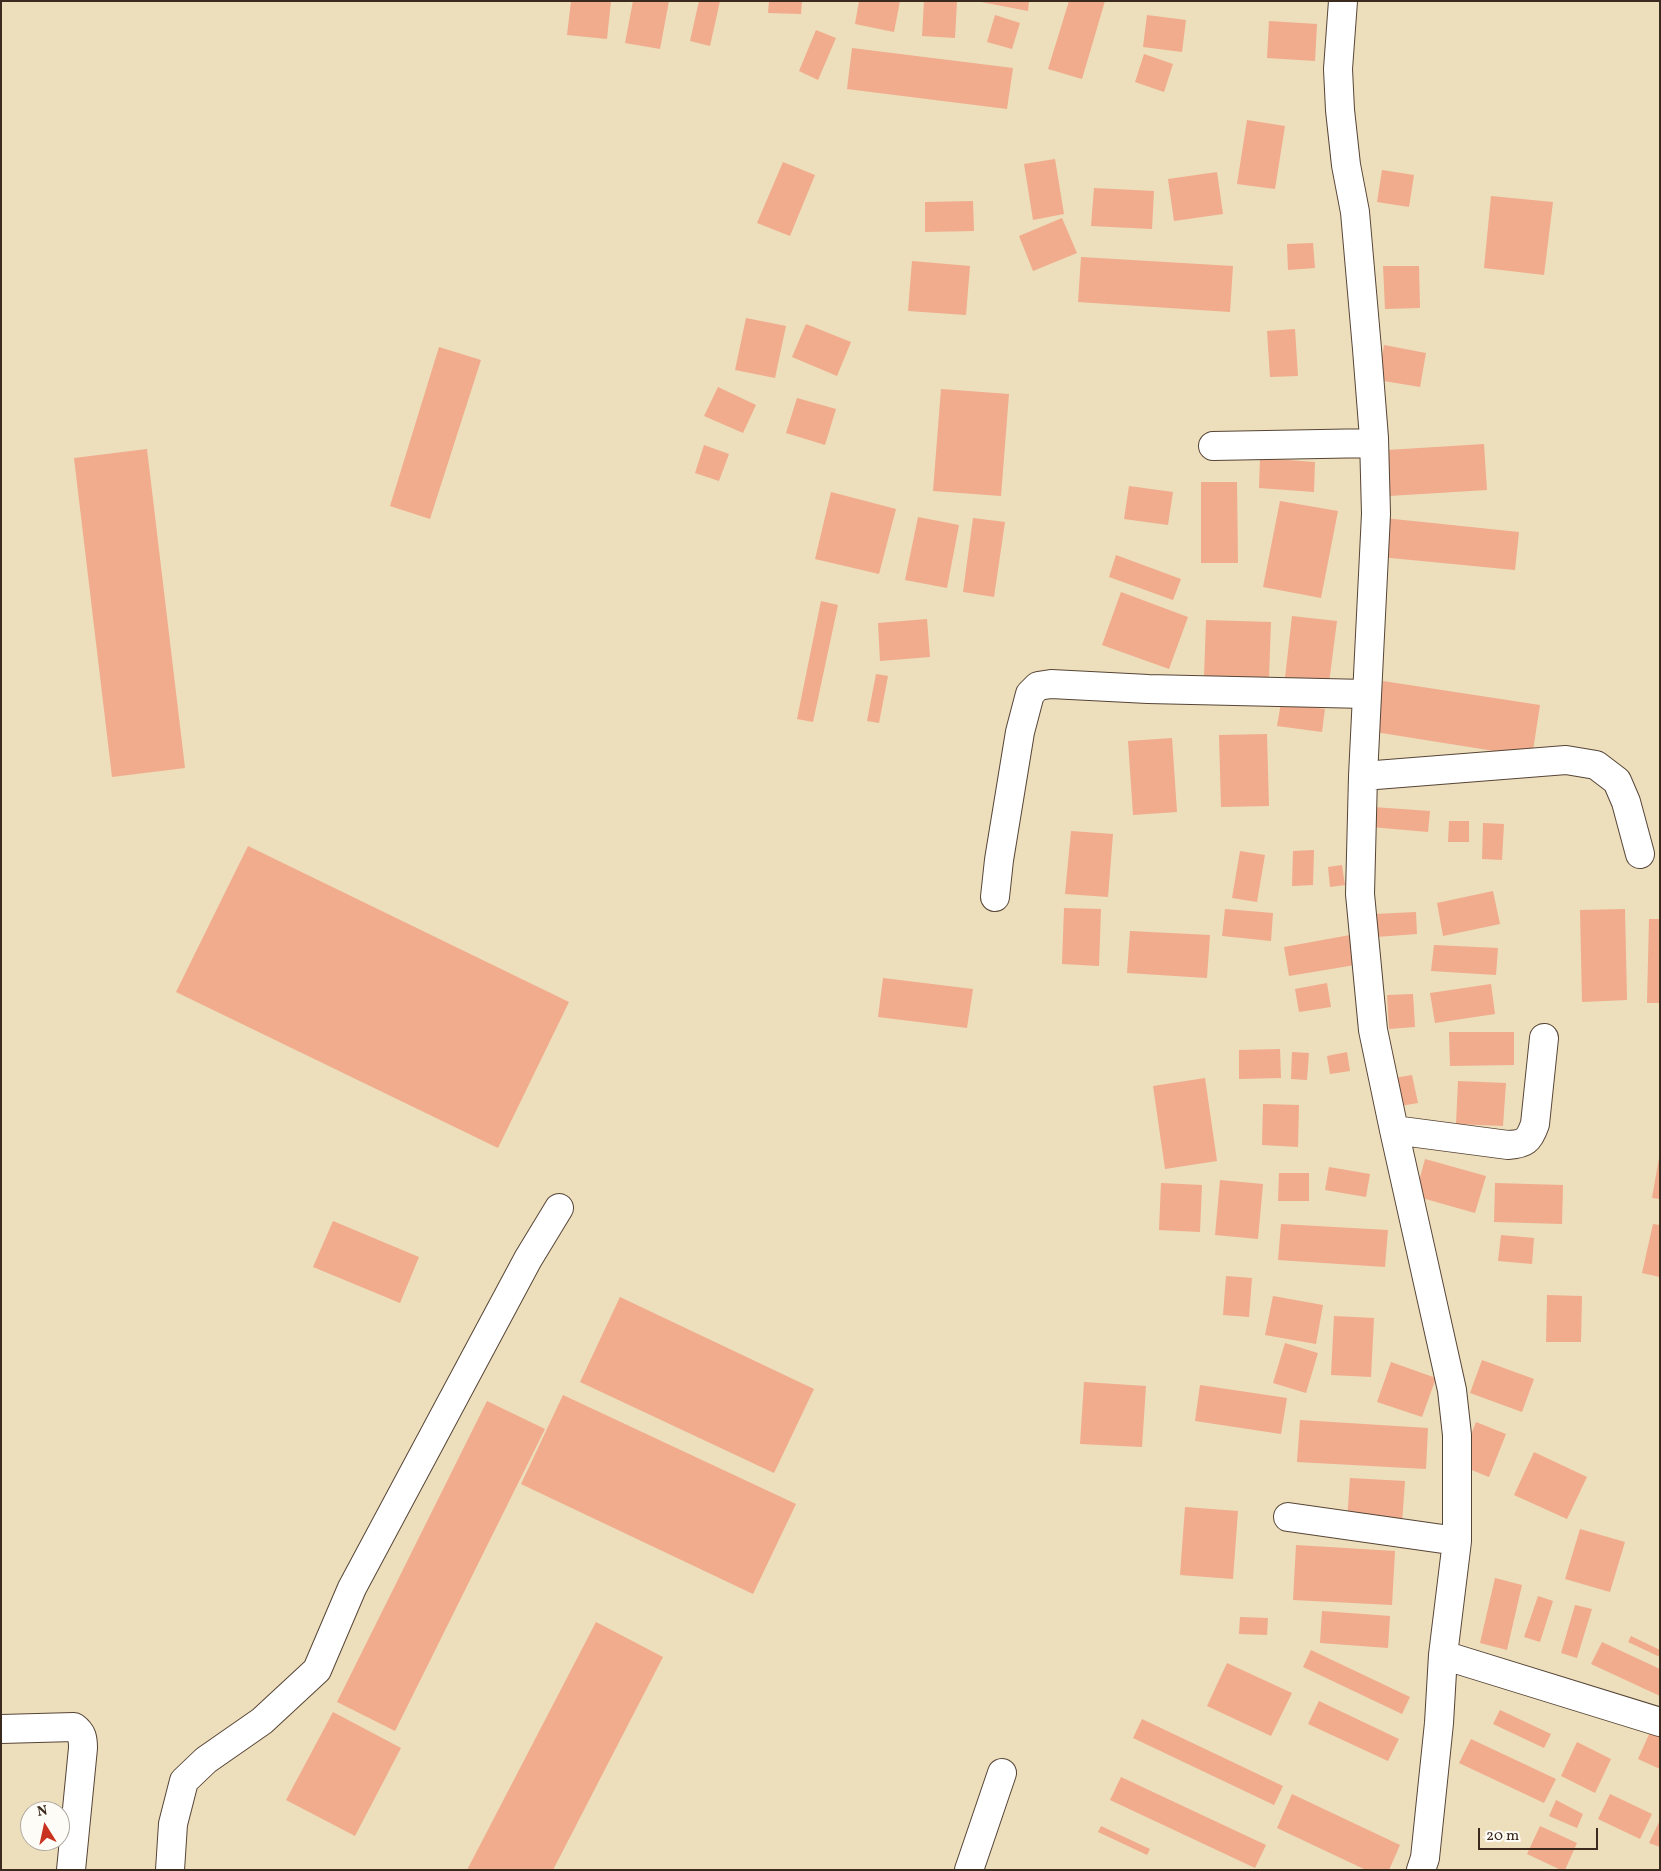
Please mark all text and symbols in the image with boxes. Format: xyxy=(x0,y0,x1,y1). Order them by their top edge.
north arrow xyxy=(20,1801,70,1851)
text: N xyxy=(36,1801,49,1822)
scale bar xyxy=(1481,1818,1601,1850)
text: 20 m xyxy=(1486,1826,1519,1847)

